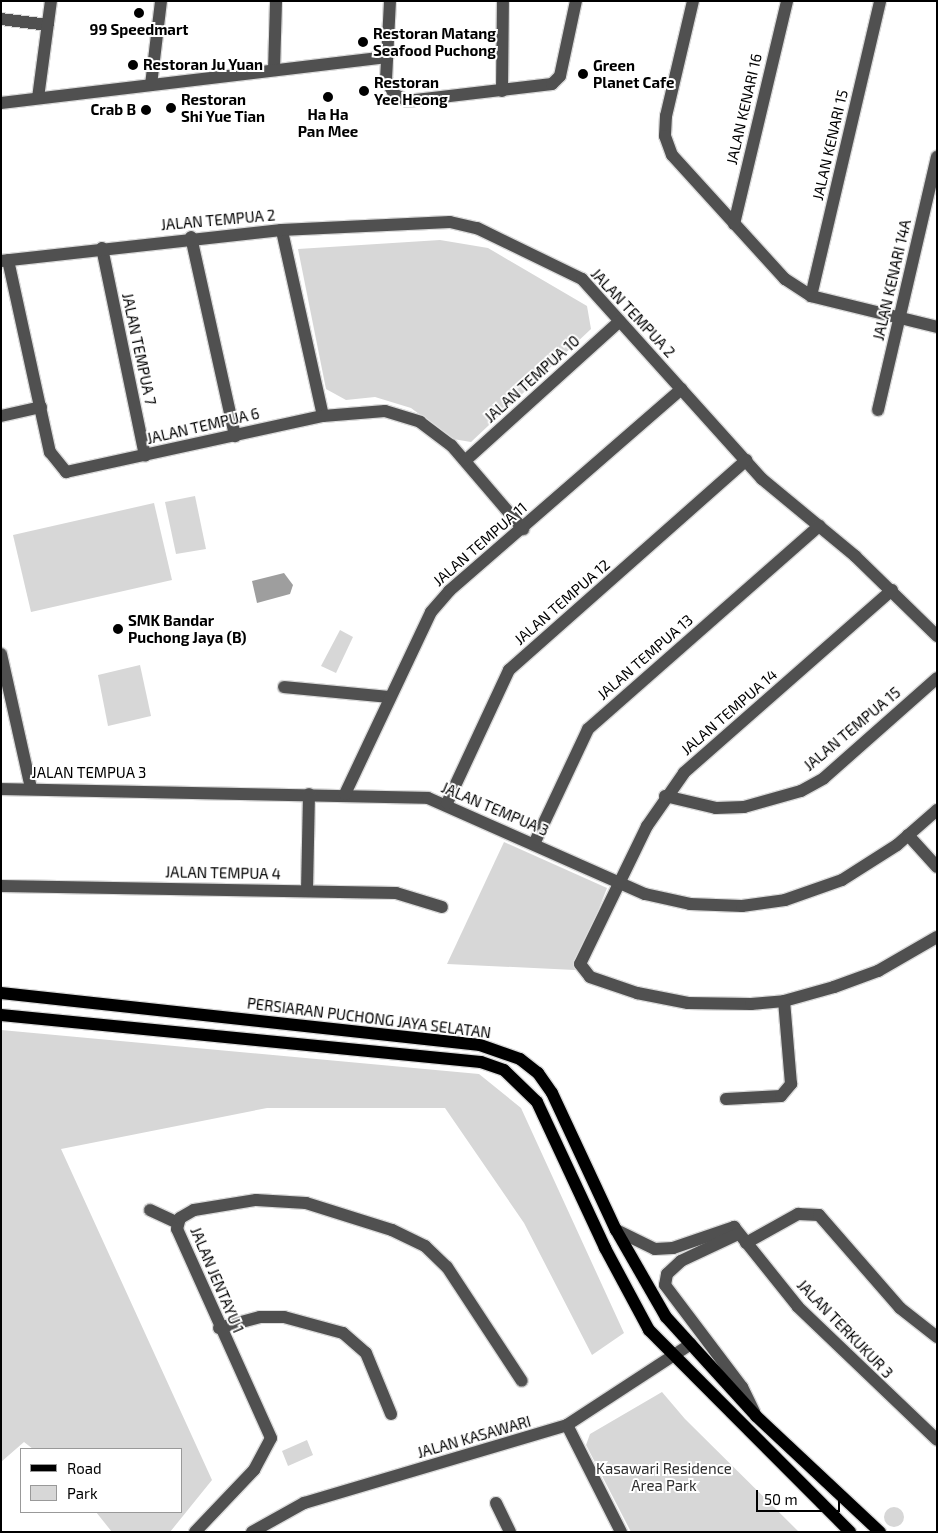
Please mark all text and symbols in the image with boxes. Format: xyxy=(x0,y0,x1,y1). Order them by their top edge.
marker: 99 Speedmart xyxy=(133,7,145,19)
place label: 99 Speedmart xyxy=(90,21,188,39)
place label: Restoran Matang Seafood Puchong xyxy=(373,24,496,59)
marker: Restoran Matang Seafood Puchong xyxy=(357,36,369,48)
street label: JALAN KENARI 16 xyxy=(722,52,766,166)
place label: Restoran Ju Yuan xyxy=(143,56,264,74)
place label: Green Planet Cafe xyxy=(593,56,674,91)
marker: Restoran Ju Yuan xyxy=(127,59,139,71)
marker: Green Planet Cafe xyxy=(577,68,589,80)
place label: Restoran Yee Heong xyxy=(374,73,448,108)
marker: Restoran Yee Heong xyxy=(358,85,370,97)
street label: JALAN KENARI 15 xyxy=(809,88,851,202)
place label: Restoran Shi Yue Tian xyxy=(181,90,266,125)
marker: Ha Ha Pan Mee xyxy=(322,91,334,103)
place label: Crab B xyxy=(91,101,136,119)
marker: Restoran Shi Yue Tian xyxy=(165,102,177,114)
marker: Crab B xyxy=(140,104,152,116)
place label: Ha Ha Pan Mee xyxy=(298,105,358,140)
street label: JALAN TEMPUA 2 xyxy=(160,206,276,234)
street label: JALAN KENARI 14A xyxy=(869,218,915,342)
street label: JALAN TEMPUA 2 xyxy=(587,265,679,361)
street label: JALAN TEMPUA 7 xyxy=(118,291,160,407)
street label: JALAN TEMPUA 10 xyxy=(481,331,583,427)
street label: JALAN TEMPUA 6 xyxy=(145,404,261,448)
street label: JALAN TEMPUA 11 xyxy=(429,498,531,590)
street label: JALAN TEMPUA 12 xyxy=(510,555,614,649)
street label: JALAN TEMPUA 13 xyxy=(593,610,697,704)
place label: SMK Bandar Puchong Jaya (B) xyxy=(128,611,247,646)
marker: SMK Bandar Puchong Jaya (B) xyxy=(112,623,124,635)
street label: JALAN TEMPUA 14 xyxy=(677,665,781,759)
street label: JALAN TEMPUA 15 xyxy=(800,683,904,775)
street label: JALAN TEMPUA 3 xyxy=(31,764,147,782)
street label: JALAN TEMPUA 3 xyxy=(438,778,552,840)
street label: JALAN TEMPUA 4 xyxy=(165,863,281,883)
street label: PERSIARAN PUCHONG JAYA SELATAN xyxy=(246,994,492,1042)
street label: JALAN JENTAYU 1 xyxy=(187,1224,247,1336)
street label: JALAN TERKUKUR 3 xyxy=(793,1276,897,1382)
street label: JALAN KASAWARI xyxy=(415,1412,533,1462)
legend xyxy=(20,1448,182,1513)
text: Road xyxy=(67,1459,102,1477)
park label: Kasawari Residence Area Park xyxy=(596,1459,732,1494)
scale bar xyxy=(758,1480,842,1512)
text: Park xyxy=(67,1484,98,1502)
text: 50 m xyxy=(764,1490,798,1508)

